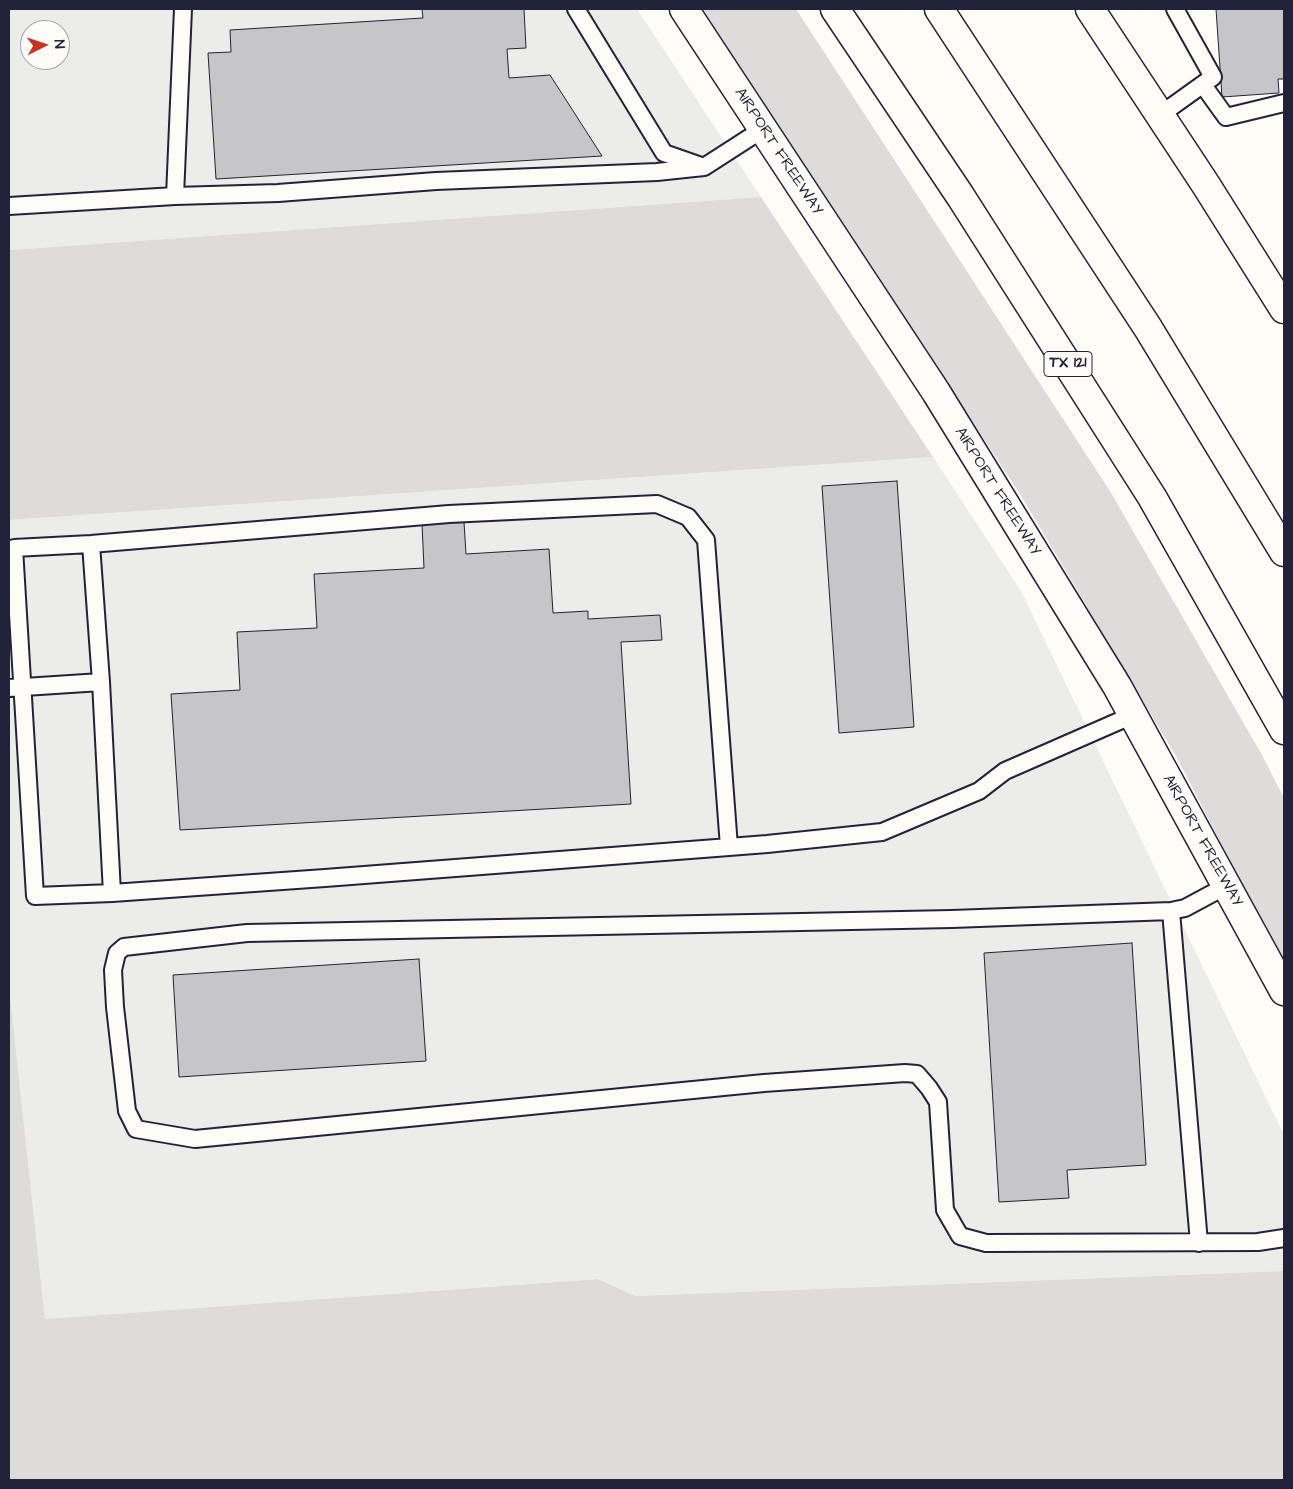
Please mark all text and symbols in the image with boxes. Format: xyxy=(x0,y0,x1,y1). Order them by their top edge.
north arrow xyxy=(20,20,70,70)
text: N xyxy=(49,39,69,49)
street label: AIRPORT FREEWAY xyxy=(730,85,826,219)
road number: TX 121 xyxy=(1044,352,1092,376)
street label: AIRPORT FREEWAY xyxy=(950,424,1044,560)
street label: AIRPORT FREEWAY xyxy=(1158,772,1246,910)

